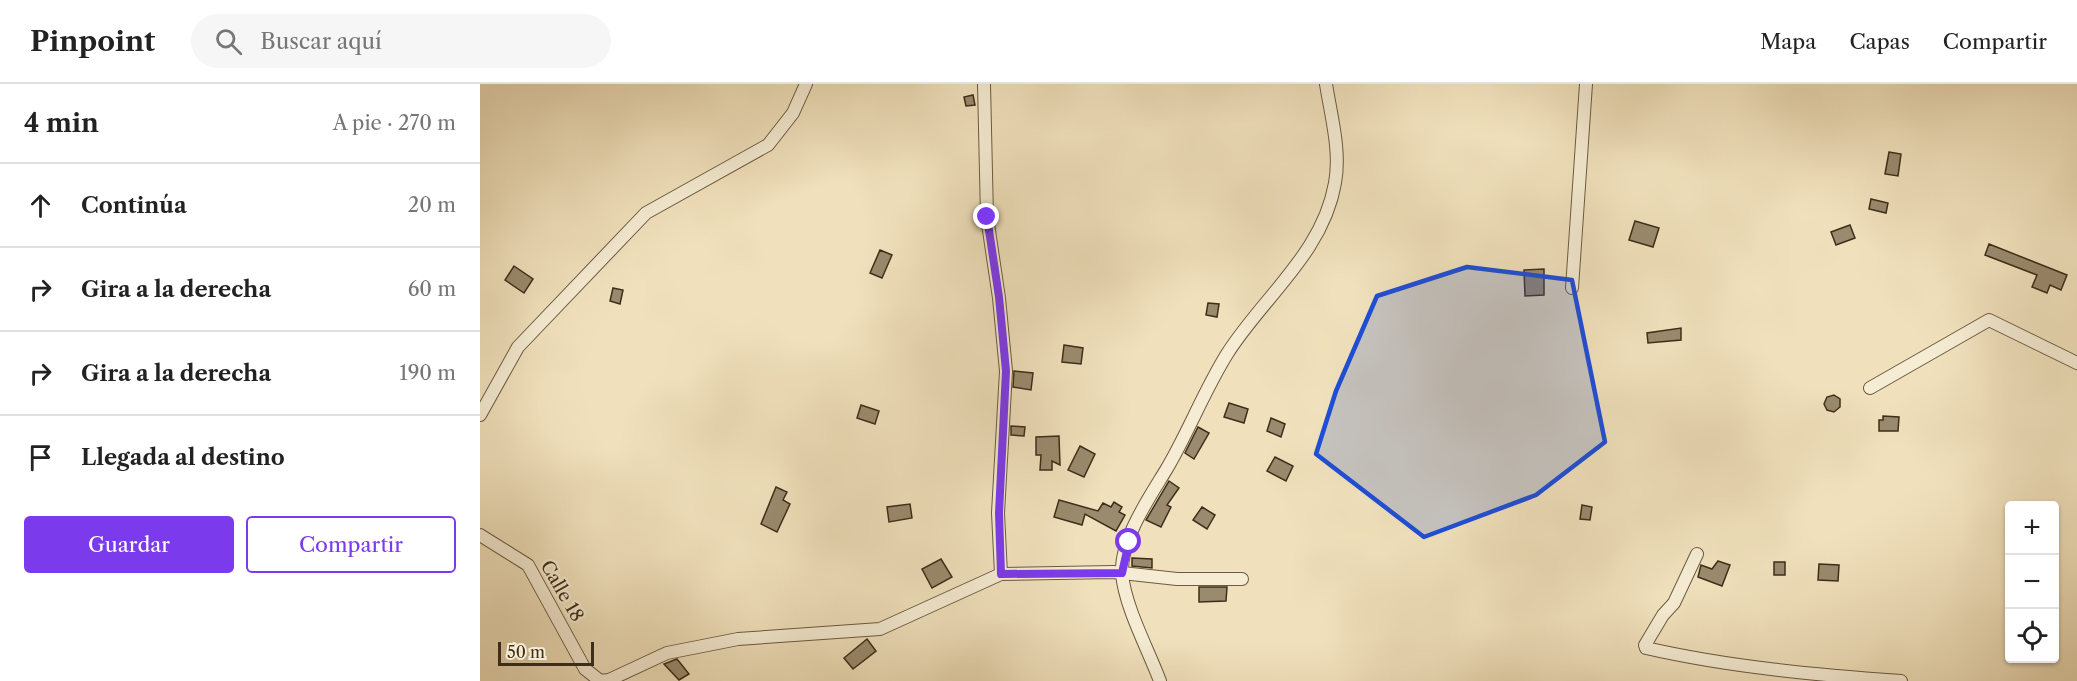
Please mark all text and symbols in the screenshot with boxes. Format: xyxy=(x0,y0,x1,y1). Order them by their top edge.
search box xyxy=(191,14,611,68)
text: Pinpoint xyxy=(30,24,155,58)
icon: search xyxy=(212,25,245,58)
text: Buscar aquí xyxy=(260,28,382,55)
text: Mapa xyxy=(1760,29,1816,54)
text: Capas xyxy=(1849,29,1910,54)
text: Compartir xyxy=(1943,29,2047,54)
text: 4 min xyxy=(24,107,99,139)
text: A pie · 270 m xyxy=(333,111,456,135)
icon: ahead xyxy=(24,189,57,222)
text: Continúa xyxy=(81,192,187,219)
text: 20 m xyxy=(408,193,456,217)
route end xyxy=(973,203,999,229)
icon: right xyxy=(24,273,57,306)
text: Gira a la derecha xyxy=(81,276,271,303)
text: 60 m xyxy=(408,277,456,301)
icon: right xyxy=(24,357,57,390)
text: Gira a la derecha xyxy=(81,360,271,387)
text: 190 m xyxy=(399,361,456,385)
icon: arrive xyxy=(24,441,57,474)
text: Llegada al destino xyxy=(81,444,285,471)
map controls xyxy=(2005,501,2059,663)
button: + xyxy=(2005,501,2059,555)
button: Guardar xyxy=(24,516,234,573)
button: Compartir xyxy=(246,516,456,573)
route start xyxy=(1115,528,1141,554)
button: − xyxy=(2005,555,2059,609)
street label: Calle 18 xyxy=(536,556,588,626)
button: locate xyxy=(2005,609,2059,663)
scale bar xyxy=(498,639,594,666)
text: 50 m xyxy=(507,642,545,662)

